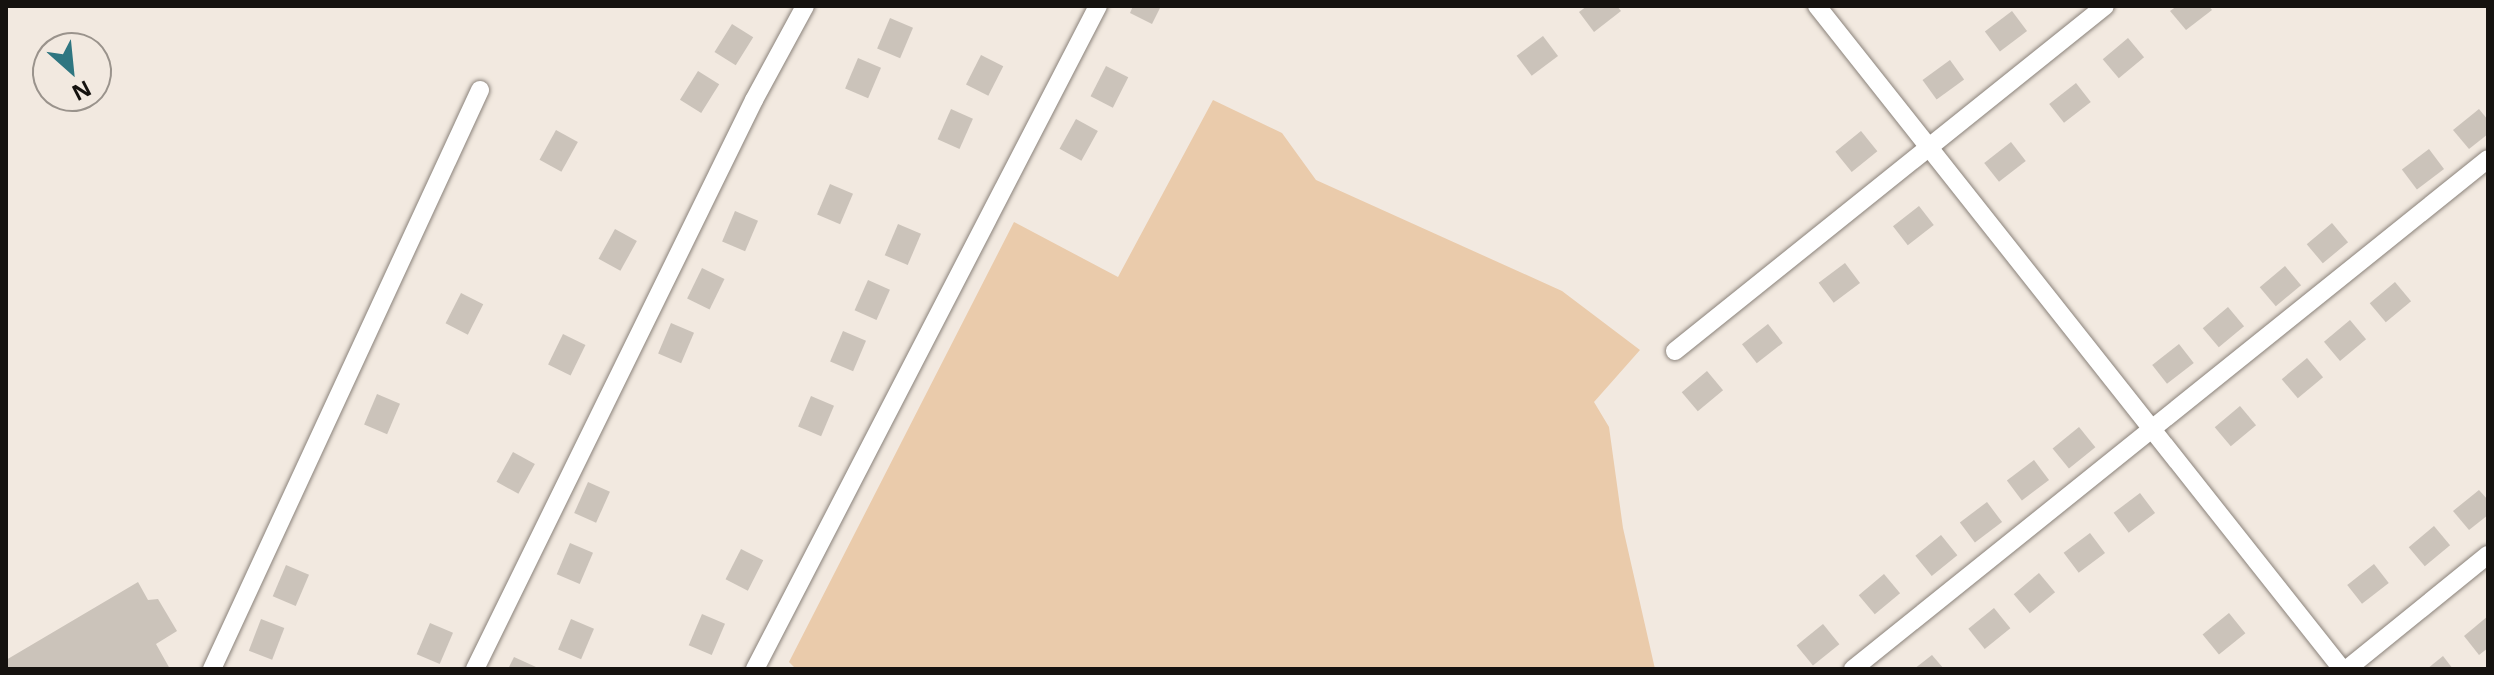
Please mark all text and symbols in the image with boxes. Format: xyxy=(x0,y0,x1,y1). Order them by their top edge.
north arrow xyxy=(32,32,112,112)
text: N xyxy=(67,74,97,109)

